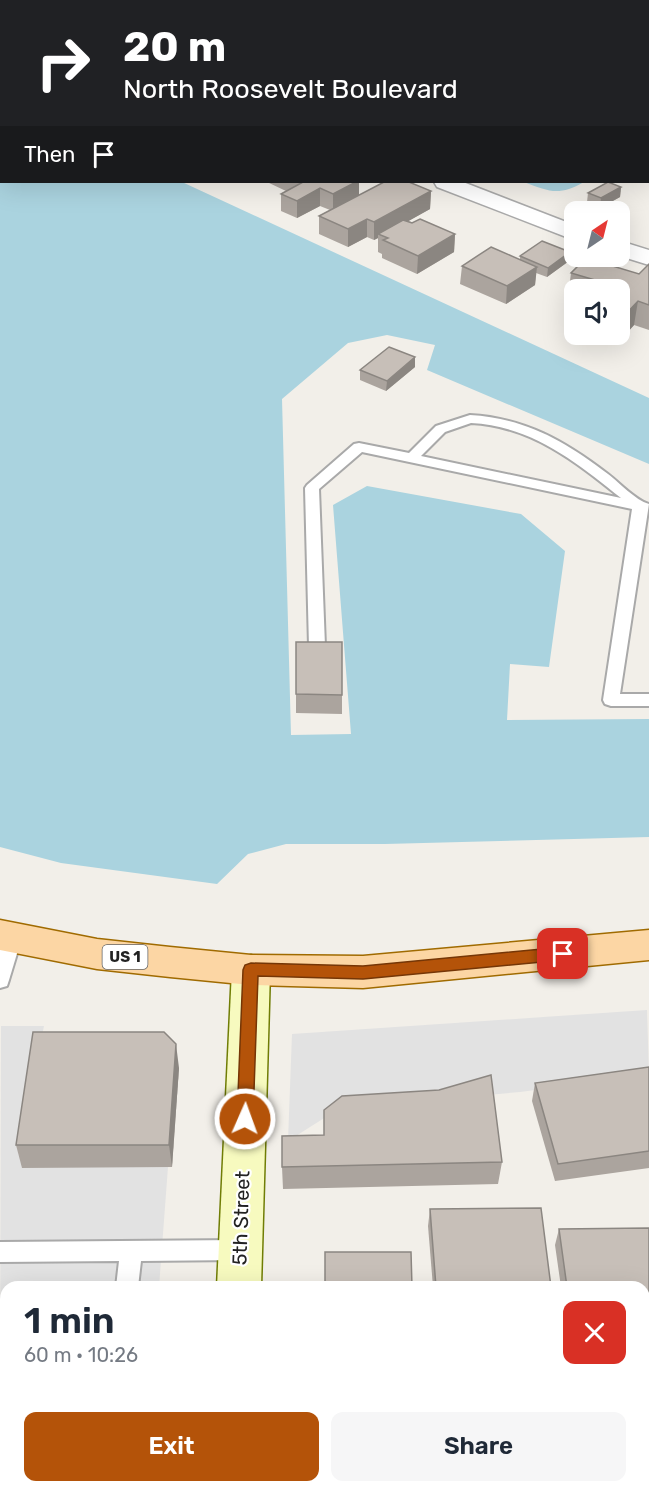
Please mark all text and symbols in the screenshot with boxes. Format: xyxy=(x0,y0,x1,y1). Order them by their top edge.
text: 20 m xyxy=(123,22,226,72)
icon: right xyxy=(24,24,102,102)
text: North Roosevelt Boulevard xyxy=(123,73,458,105)
icon: arrive xyxy=(87,138,120,171)
text: Then xyxy=(24,141,75,168)
north arrow xyxy=(564,201,630,267)
map controls xyxy=(564,201,630,345)
button: sound xyxy=(564,279,630,345)
pin xyxy=(537,928,588,979)
icon: arrive xyxy=(546,937,579,970)
road number: US 1 xyxy=(102,945,148,969)
position arrow xyxy=(213,1087,277,1151)
street label: 5th Street xyxy=(227,1170,255,1266)
text: 1 min xyxy=(24,1299,115,1342)
button: close xyxy=(563,1301,626,1364)
text: 60 m · 10:26 xyxy=(24,1343,138,1367)
button: Exit xyxy=(24,1412,319,1481)
button: Share xyxy=(331,1412,626,1481)

